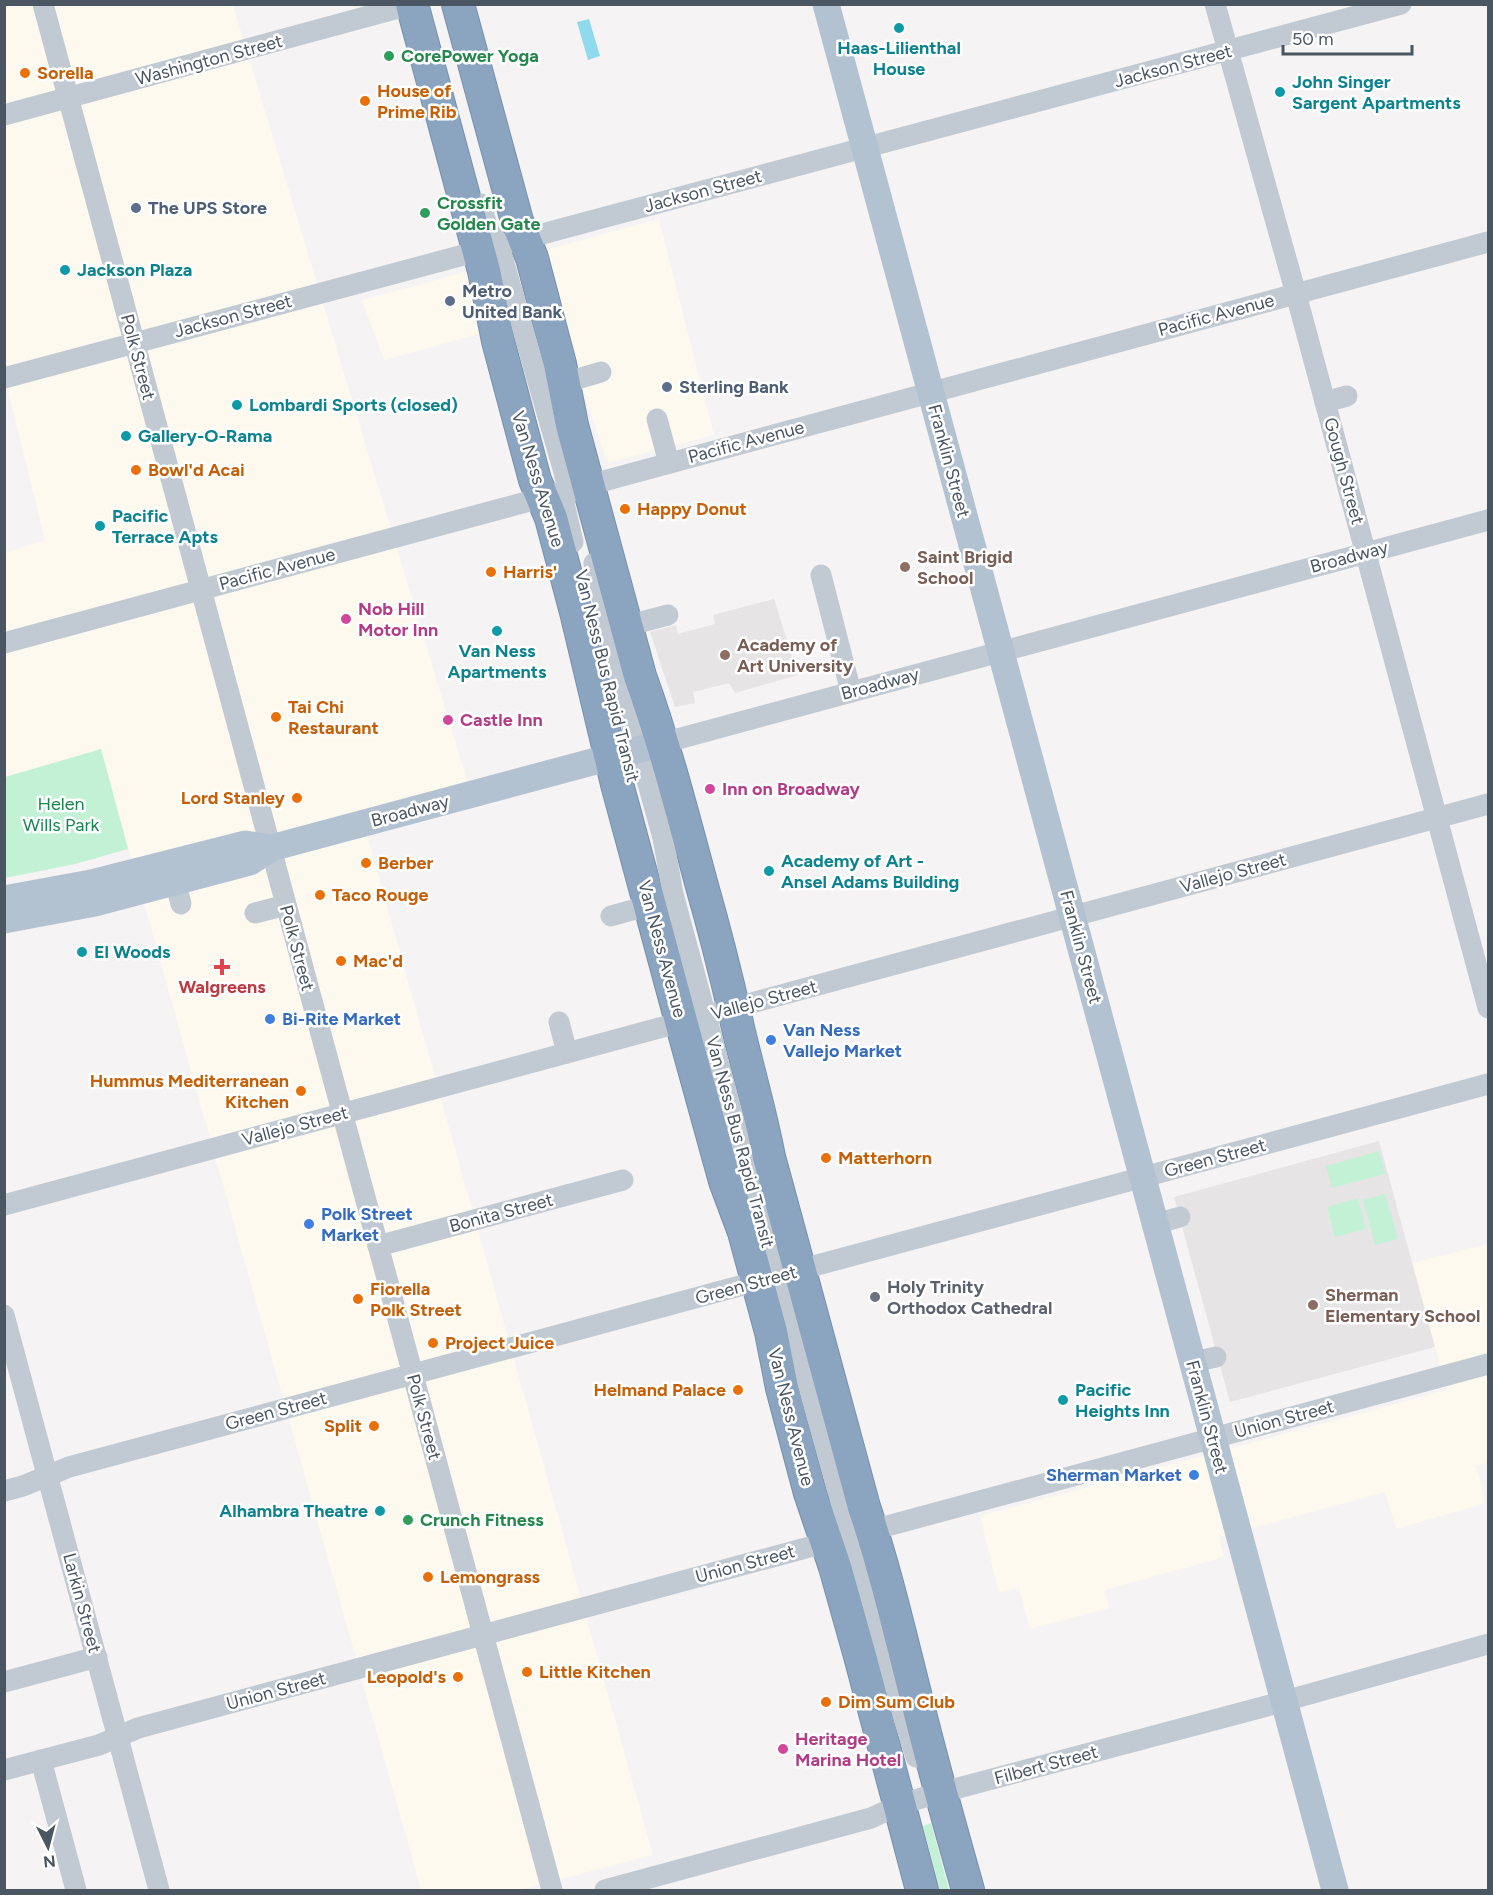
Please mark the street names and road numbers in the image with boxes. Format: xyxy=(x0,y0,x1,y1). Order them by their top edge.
street label: Washington Street xyxy=(133,30,285,90)
street label: Jackson Street xyxy=(1112,40,1234,92)
street label: Jackson Street xyxy=(642,165,764,217)
street label: Pacific Avenue xyxy=(1156,289,1277,341)
street label: Jackson Street xyxy=(172,290,294,342)
street label: Polk Street xyxy=(116,312,160,403)
street label: Franklin Street xyxy=(923,402,975,520)
street label: Van Ness Avenue xyxy=(507,408,569,550)
street label: Gough Street xyxy=(1319,415,1369,527)
street label: Pacific Avenue xyxy=(686,416,807,468)
street label: Broadway xyxy=(1308,536,1391,578)
street label: Pacific Avenue xyxy=(217,543,338,595)
street label: Van Ness Bus Rapid Transit xyxy=(570,567,644,785)
street label: Broadway xyxy=(839,663,922,705)
street label: Broadway xyxy=(369,790,452,832)
street label: Vallejo Street xyxy=(1178,848,1289,898)
street label: Van Ness Avenue xyxy=(633,878,691,1020)
street label: Franklin Street xyxy=(1055,888,1107,1006)
street label: Polk Street xyxy=(275,903,319,994)
street label: Vallejo Street xyxy=(709,975,820,1025)
street label: Van Ness Bus Rapid Transit xyxy=(701,1034,779,1250)
street label: Vallejo Street xyxy=(240,1101,351,1151)
street label: Green Street xyxy=(1162,1134,1268,1182)
street label: Bonita Street xyxy=(447,1189,555,1237)
street label: Green Street xyxy=(693,1261,799,1309)
street label: Van Ness Avenue xyxy=(763,1346,819,1488)
street label: Franklin Street xyxy=(1181,1358,1233,1476)
street label: Polk Street xyxy=(402,1372,446,1463)
street label: Green Street xyxy=(223,1387,329,1435)
street label: Union Street xyxy=(1232,1395,1336,1443)
street label: Union Street xyxy=(693,1540,797,1588)
street label: Larkin Street xyxy=(58,1551,106,1655)
street label: Union Street xyxy=(224,1667,328,1715)
street label: Filbert Street xyxy=(992,1741,1100,1789)

